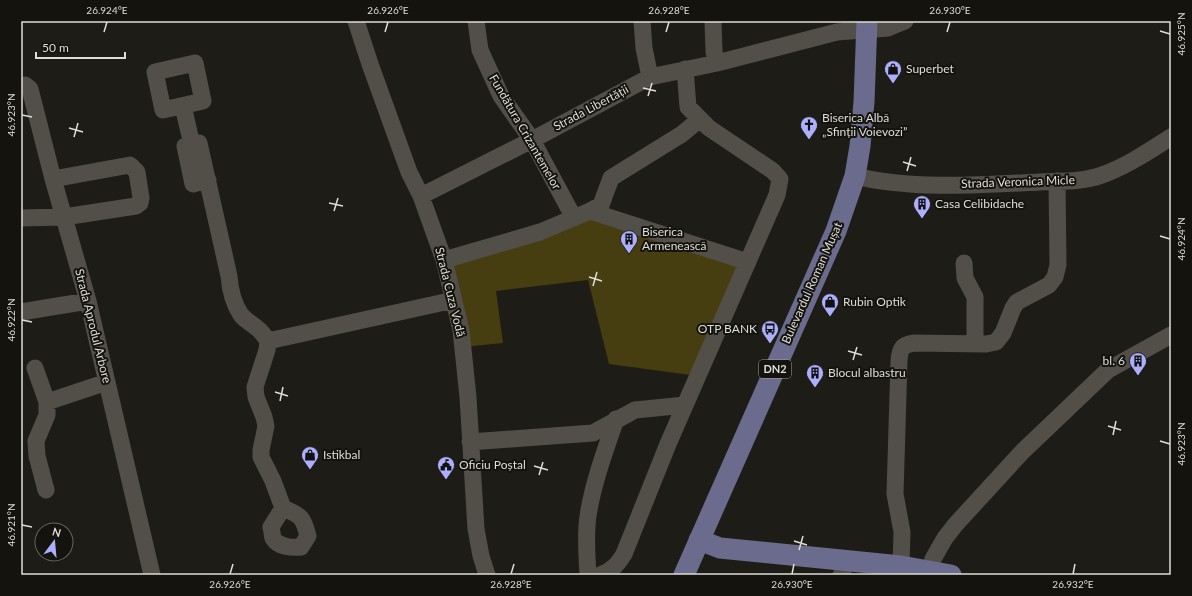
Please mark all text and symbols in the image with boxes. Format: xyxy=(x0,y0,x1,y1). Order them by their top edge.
text: 26.924°E xyxy=(86,4,128,16)
text: 26.926°E xyxy=(367,4,409,16)
text: 26.928°E xyxy=(648,4,690,16)
text: 26.930°E xyxy=(929,4,971,16)
text: 46.925°N xyxy=(1175,12,1187,56)
scale bar xyxy=(36,34,125,60)
text: 50 m xyxy=(42,40,69,55)
shop icon: Superbet xyxy=(883,59,903,84)
place label: Superbet xyxy=(906,61,955,76)
street label: Fundătura Crizantemelor xyxy=(486,71,565,193)
street label: Strada Libertății xyxy=(550,81,631,134)
text: 46.923°N xyxy=(5,93,17,137)
place label: Biserica Albă „Sfinții Voievozi” xyxy=(822,110,907,139)
church icon: Biserica Albă „Sfinții Voievozi” xyxy=(799,115,819,140)
street label: Strada Veronica Micle xyxy=(961,172,1075,191)
building icon: Casa Celibidache xyxy=(912,194,932,219)
place label: Casa Celibidache xyxy=(935,196,1024,211)
text: 46.924°N xyxy=(1175,217,1187,261)
street label: Bulevardul Roman Mușat xyxy=(778,219,845,346)
place label: Biserica Armenească xyxy=(642,224,707,253)
building icon: Biserica Armenească xyxy=(619,229,639,254)
street label: Strada Cuza Vodă xyxy=(432,245,469,338)
street label: Strada Aprodul Arbore xyxy=(72,267,115,385)
shop icon: Rubin Optik xyxy=(820,292,840,317)
place label: Rubin Optik xyxy=(843,294,907,309)
text: 46.922°N xyxy=(5,298,17,342)
bus stop icon: OTP BANK xyxy=(760,319,780,344)
place label: OTP BANK xyxy=(698,321,757,336)
building icon: bl. 6 xyxy=(1128,351,1148,376)
place label: bl. 6 xyxy=(1103,353,1125,368)
road number: DN2 xyxy=(759,360,791,378)
building icon: Blocul albastru xyxy=(805,363,825,388)
place label: Blocul albastru xyxy=(828,365,906,380)
text: 46.923°N xyxy=(1175,422,1187,466)
shop icon: Istikbal xyxy=(300,445,320,470)
place label: Istikbal xyxy=(323,447,360,462)
public building icon: Oficiu Poștal xyxy=(436,455,456,480)
place label: Oficiu Poștal xyxy=(459,457,526,472)
text: 46.921°N xyxy=(5,503,17,547)
north arrow xyxy=(34,522,74,562)
text: N xyxy=(51,524,63,539)
text: 26.926°E xyxy=(209,578,251,590)
text: 26.928°E xyxy=(490,578,532,590)
text: 26.930°E xyxy=(771,578,813,590)
text: 26.932°E xyxy=(1052,578,1094,590)

